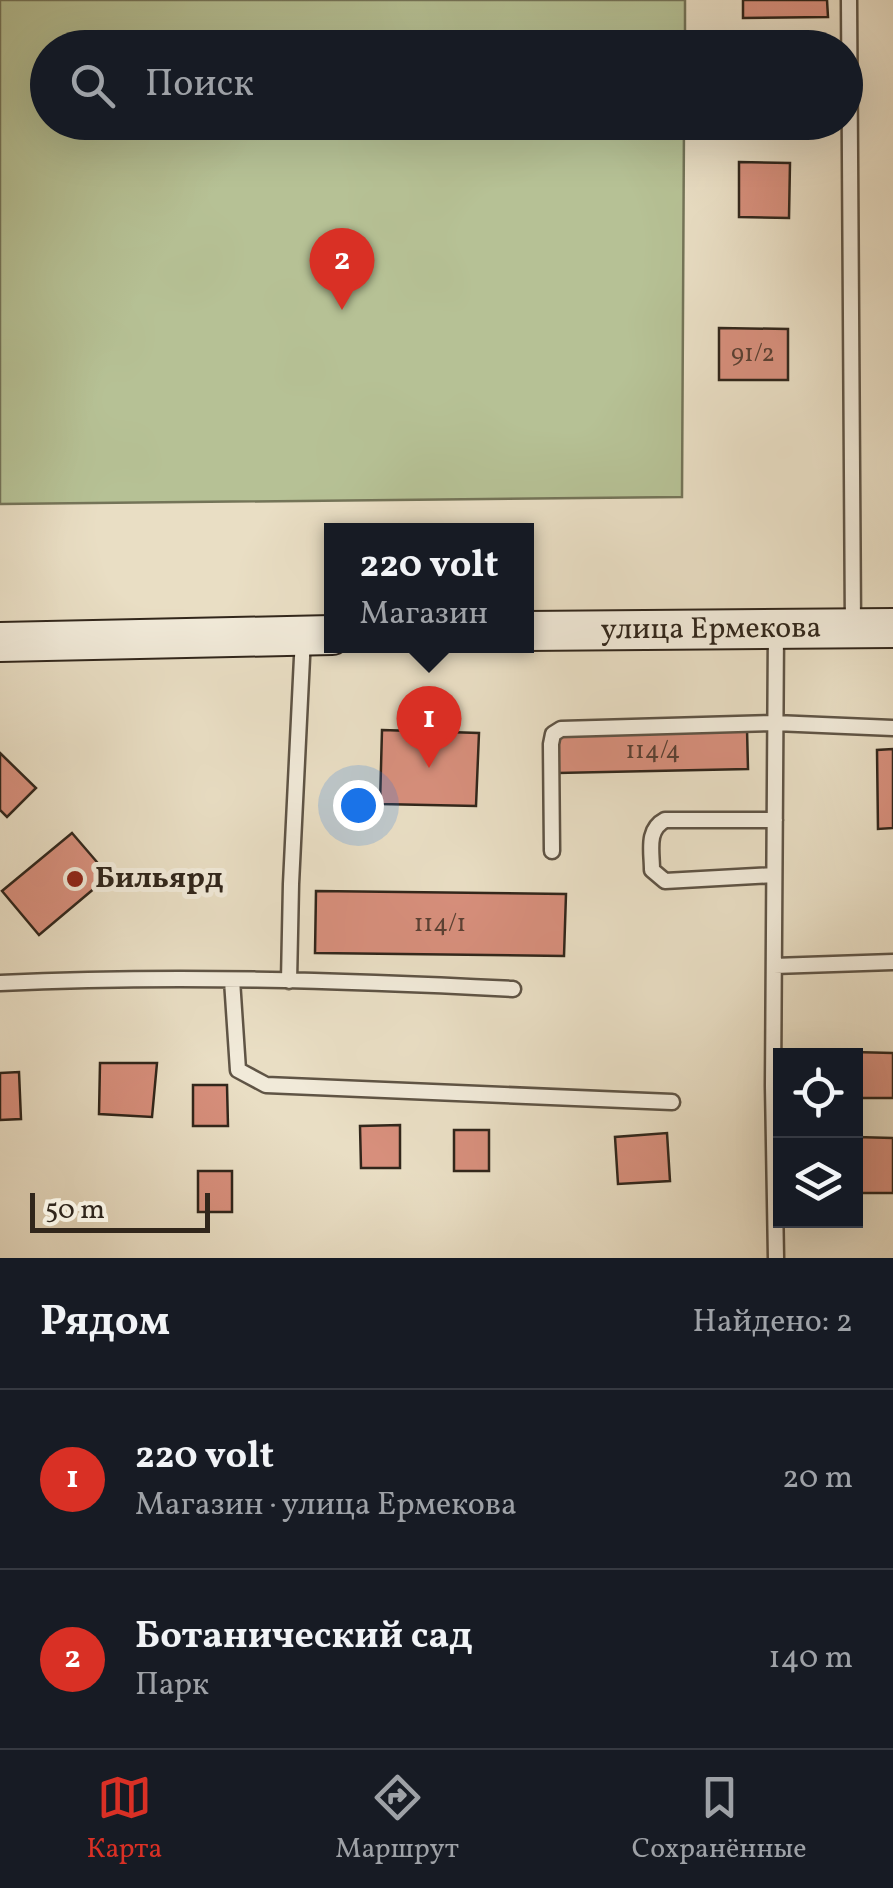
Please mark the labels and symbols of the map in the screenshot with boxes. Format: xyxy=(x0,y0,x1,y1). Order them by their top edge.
pin: 2 xyxy=(310,228,374,310)
house number: 91/2 xyxy=(731,337,775,372)
street label: улица Ермекова xyxy=(600,608,822,651)
pin: 1 xyxy=(396,686,462,768)
house number: 114/4 xyxy=(625,734,681,769)
your location xyxy=(333,780,384,831)
place label: Бильярд xyxy=(95,858,223,900)
marker: Бильярд xyxy=(64,868,86,890)
house number: 114/1 xyxy=(414,907,466,942)
scale bar xyxy=(30,1188,210,1232)

